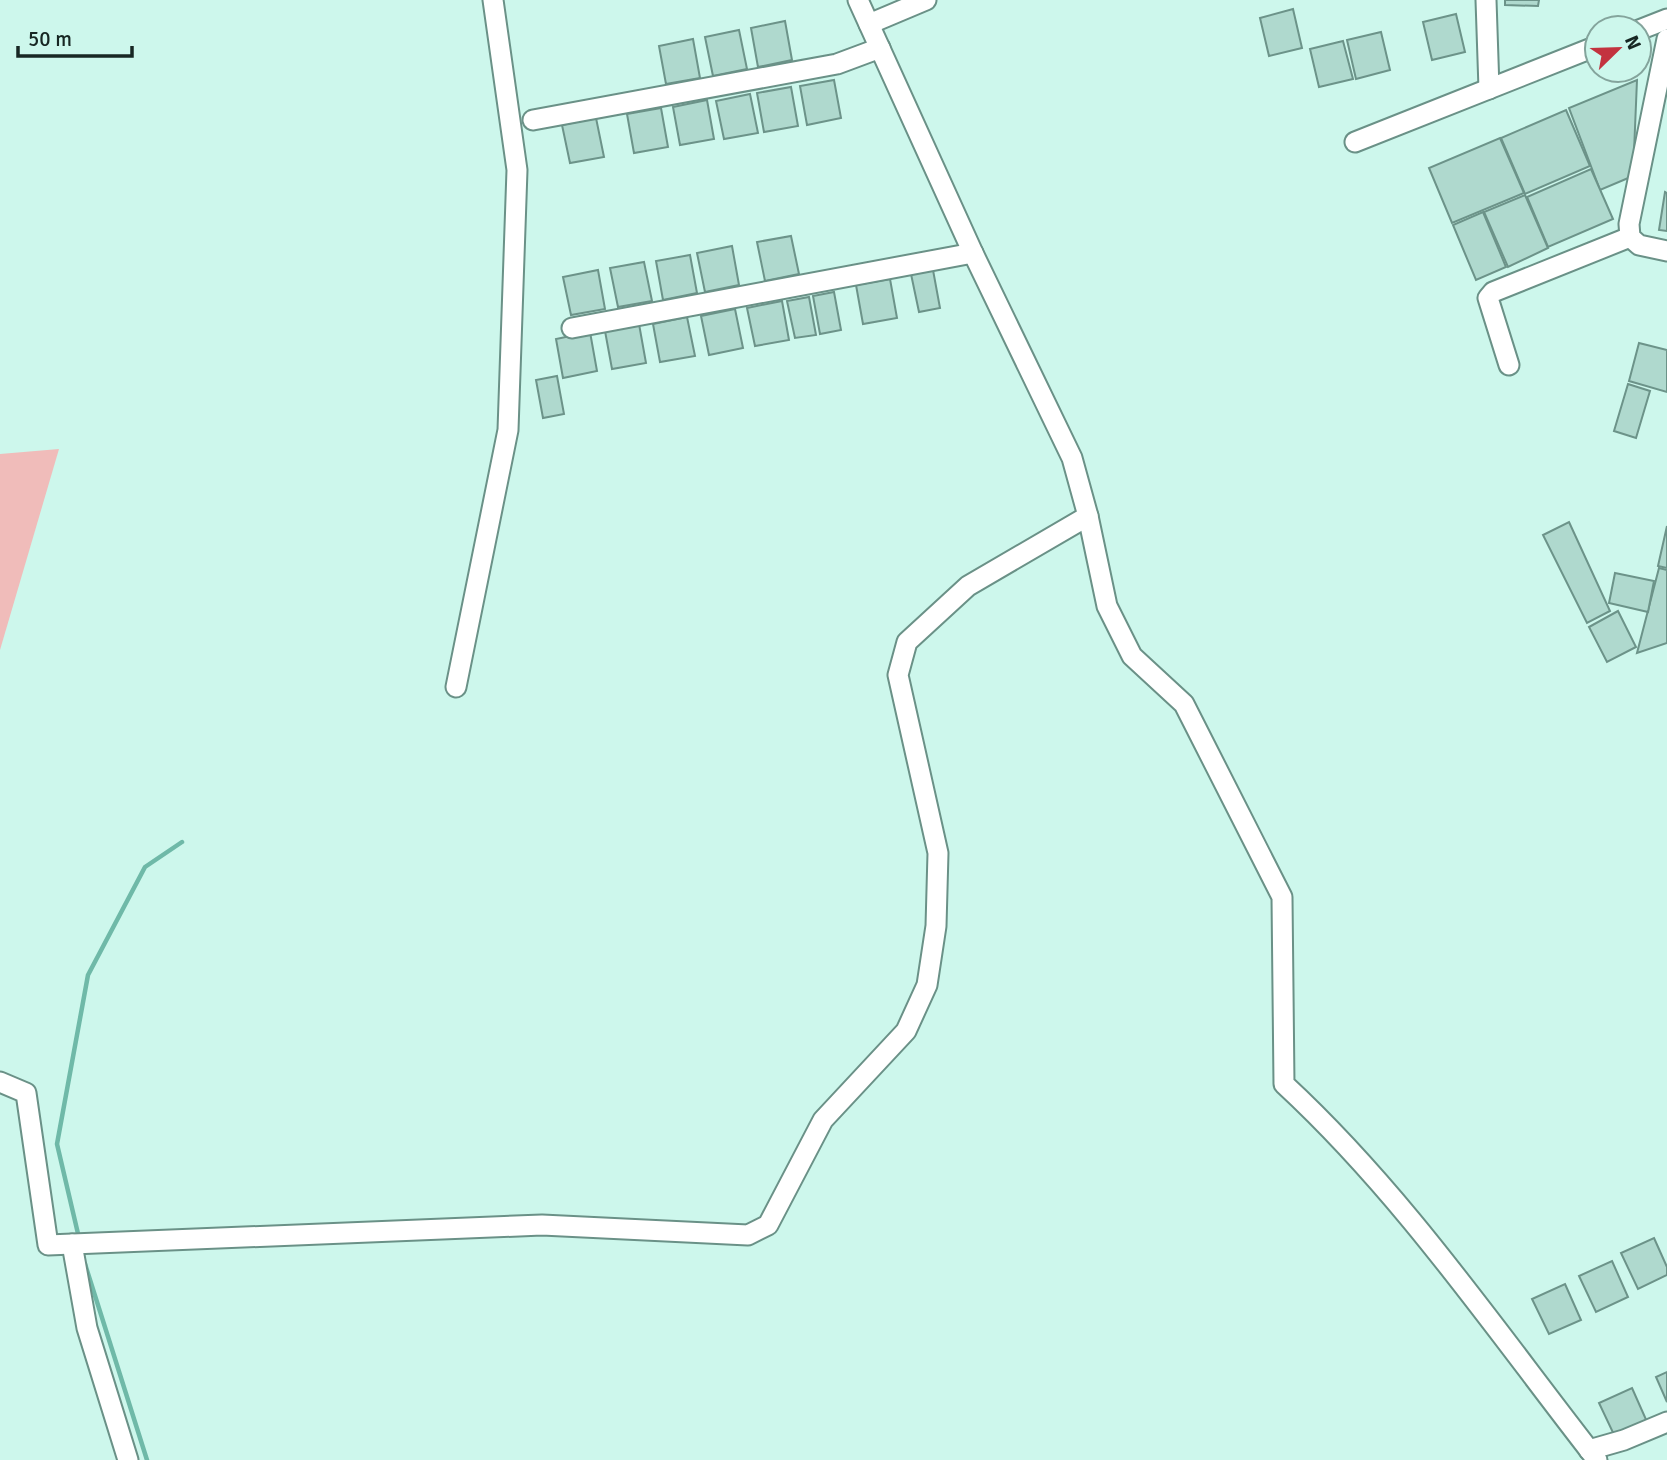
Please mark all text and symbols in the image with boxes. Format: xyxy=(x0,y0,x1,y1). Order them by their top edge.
scale bar xyxy=(18,14,131,58)
north arrow xyxy=(1583,14,1653,84)
text: 50 m xyxy=(28,26,72,52)
text: N xyxy=(1619,32,1646,54)

